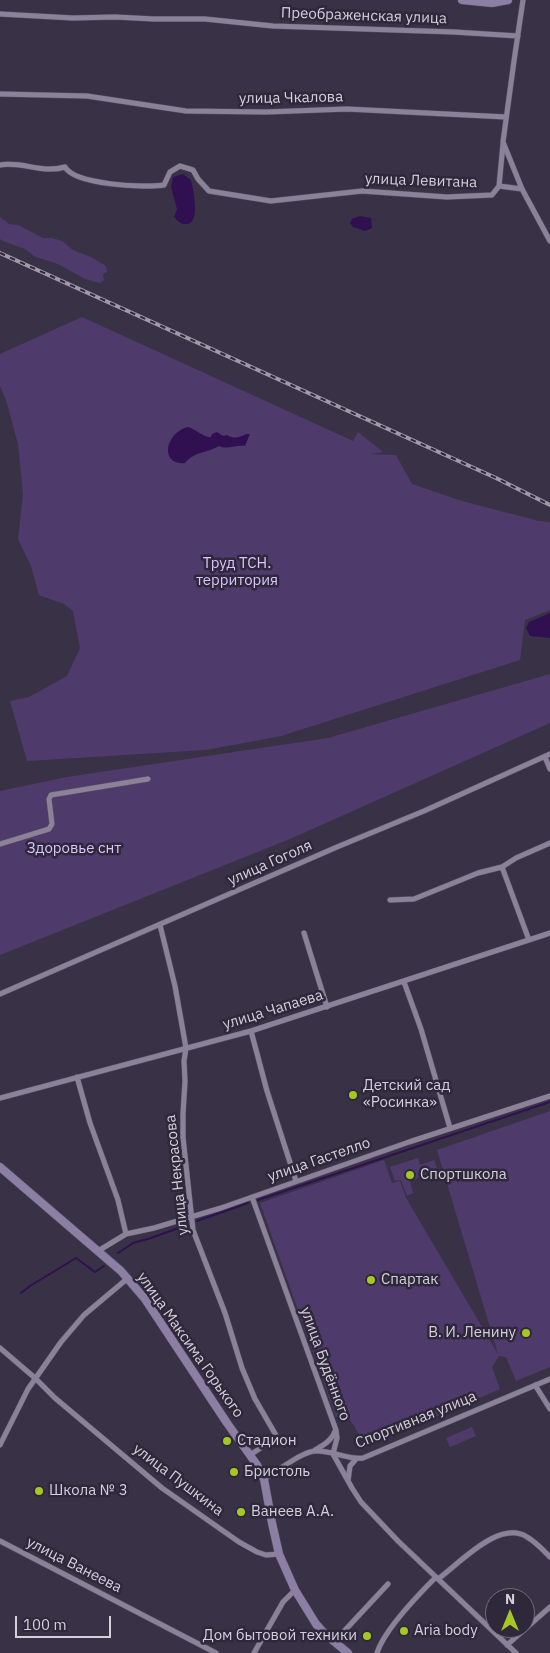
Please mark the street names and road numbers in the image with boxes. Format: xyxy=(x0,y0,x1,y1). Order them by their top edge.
street label: Преображенская улица xyxy=(281,4,447,28)
street label: улица Чкалова xyxy=(239,88,343,108)
street label: улица Левитана xyxy=(364,170,478,192)
street label: улица Гоголя xyxy=(225,836,315,890)
street label: улица Чапаева xyxy=(221,986,325,1034)
street label: улица Некрасова xyxy=(162,1114,192,1236)
street label: улица Гастелло xyxy=(265,1134,373,1186)
street label: улица Максима Горького xyxy=(133,1269,247,1421)
street label: улица Будённого xyxy=(296,1305,354,1423)
street label: Спортивная улица xyxy=(353,1387,479,1453)
street label: улица Пушкина xyxy=(129,1440,227,1520)
street label: улица Ванеева xyxy=(23,1533,125,1597)

